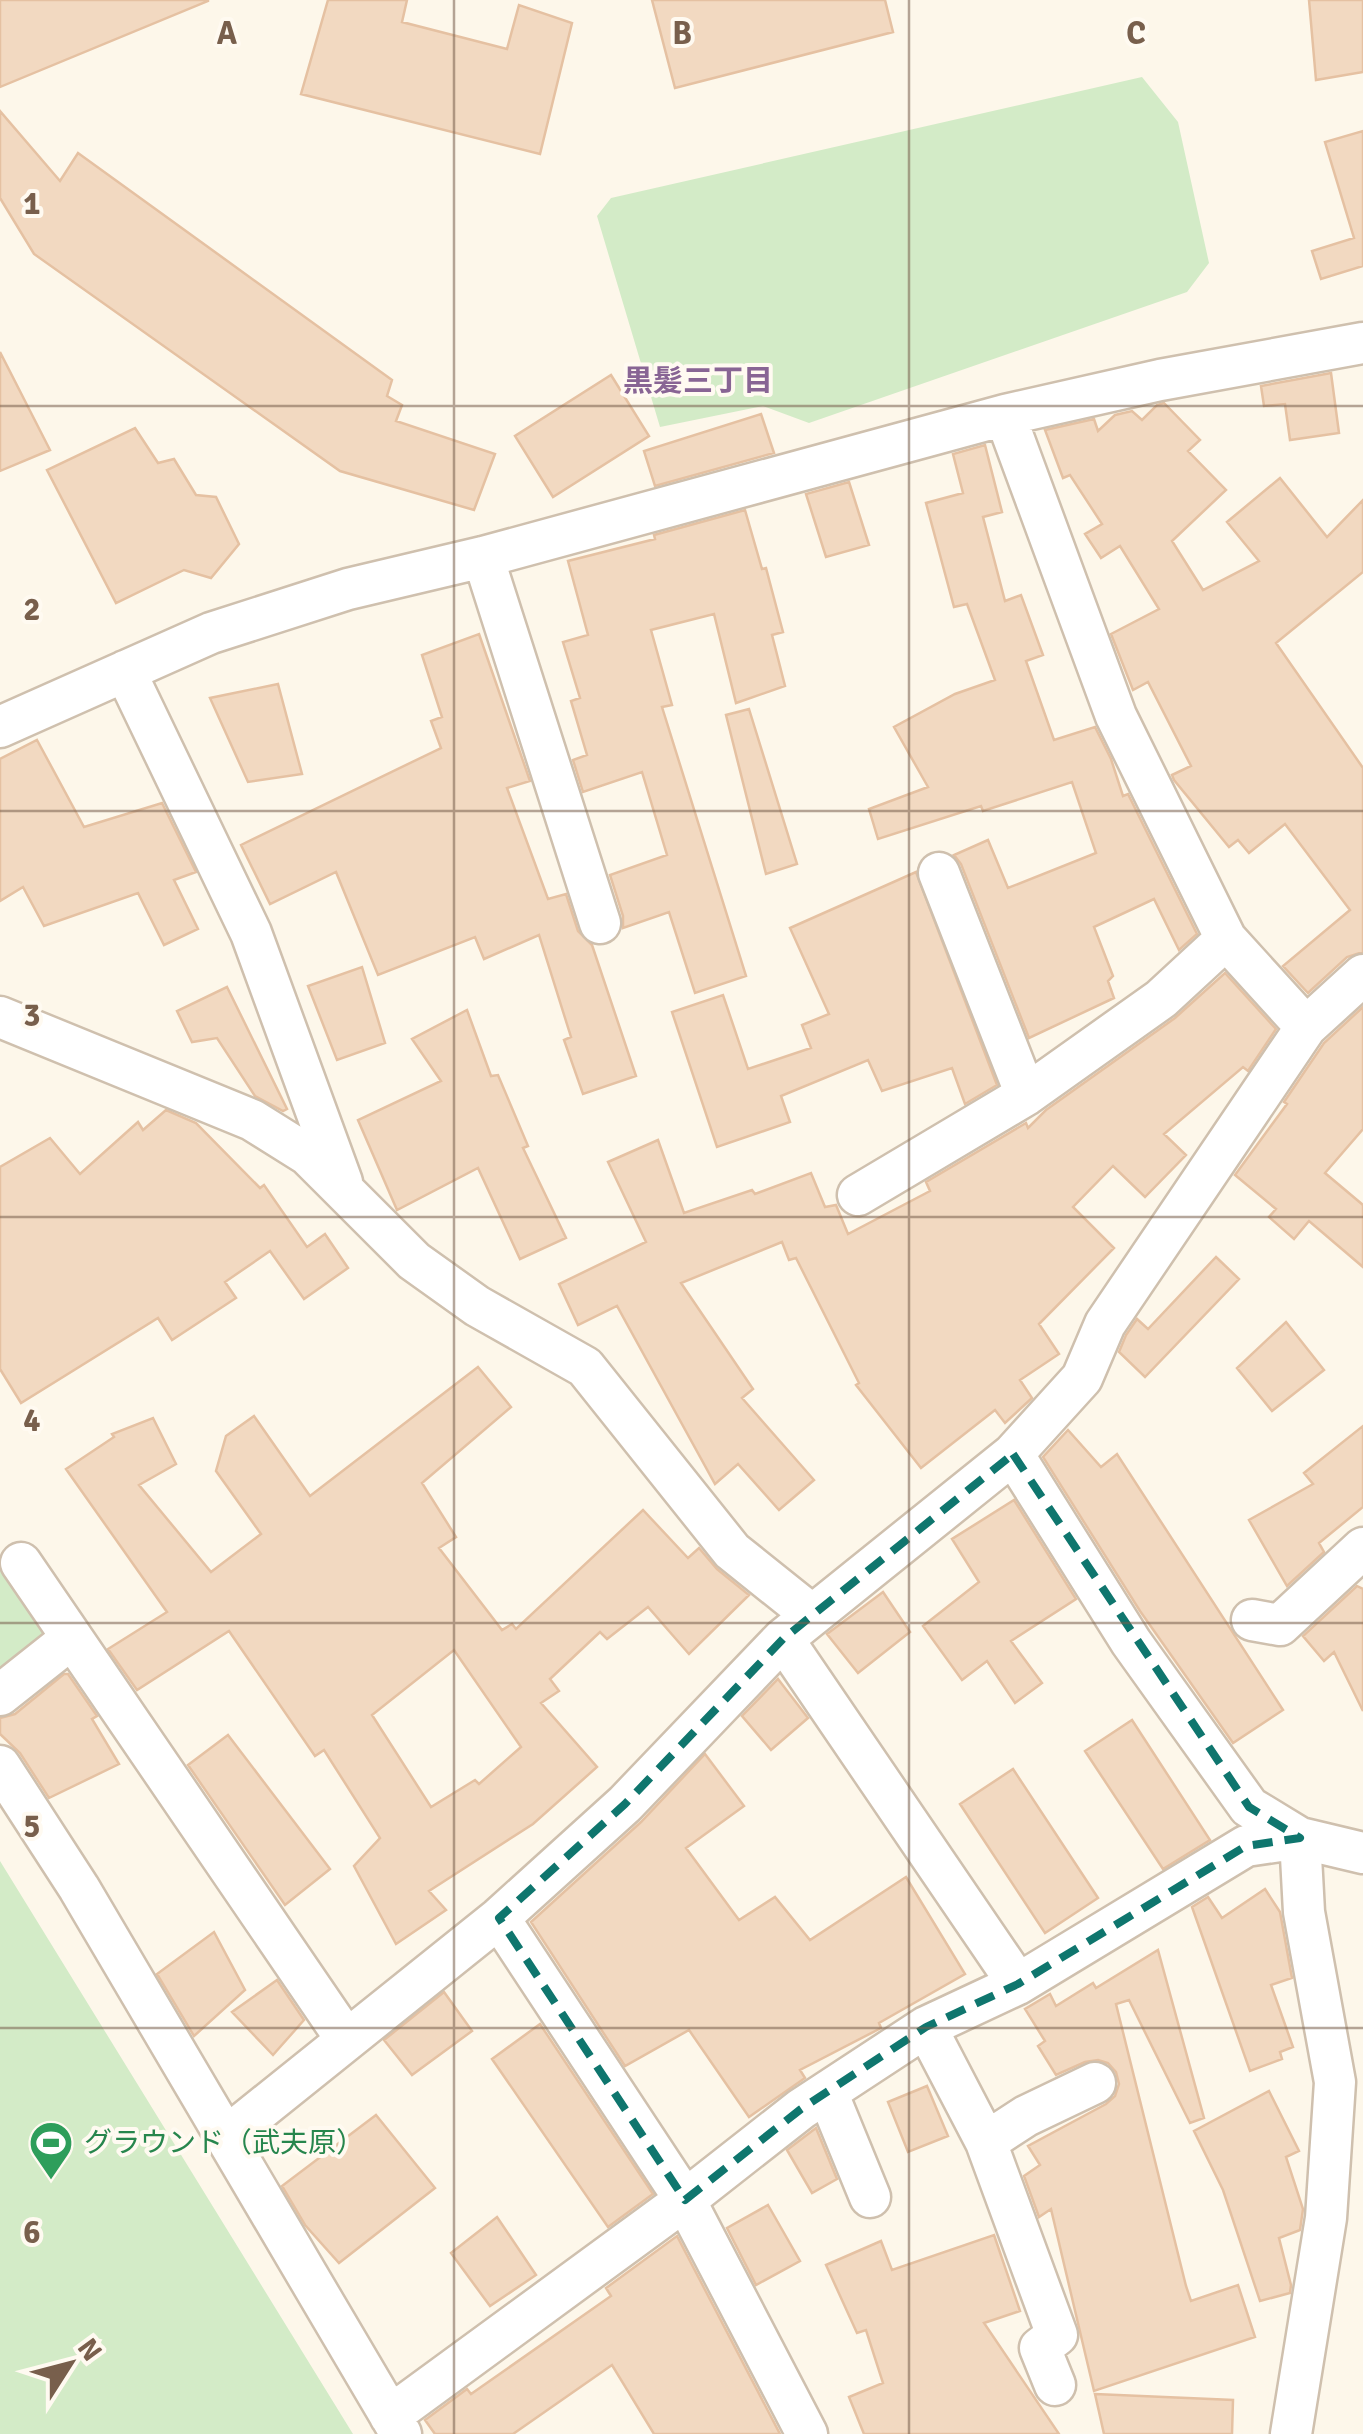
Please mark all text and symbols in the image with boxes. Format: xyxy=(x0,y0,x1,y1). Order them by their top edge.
text: A xyxy=(217,14,238,53)
text: B xyxy=(672,14,692,53)
text: C xyxy=(1126,14,1146,53)
text: 1 xyxy=(23,184,41,223)
district label: 黒髪三丁目 xyxy=(623,363,773,400)
text: 2 xyxy=(23,590,41,629)
text: 3 xyxy=(23,996,41,1035)
text: 4 xyxy=(23,1401,41,1440)
text: 5 xyxy=(23,1807,41,1846)
sports icon: グラウンド（武夫原） xyxy=(28,2120,74,2181)
place label: グラウンド（武夫原） xyxy=(84,2126,364,2160)
text: 6 xyxy=(23,2213,41,2252)
north arrow xyxy=(20,2314,120,2414)
text: N xyxy=(70,2332,109,2368)

